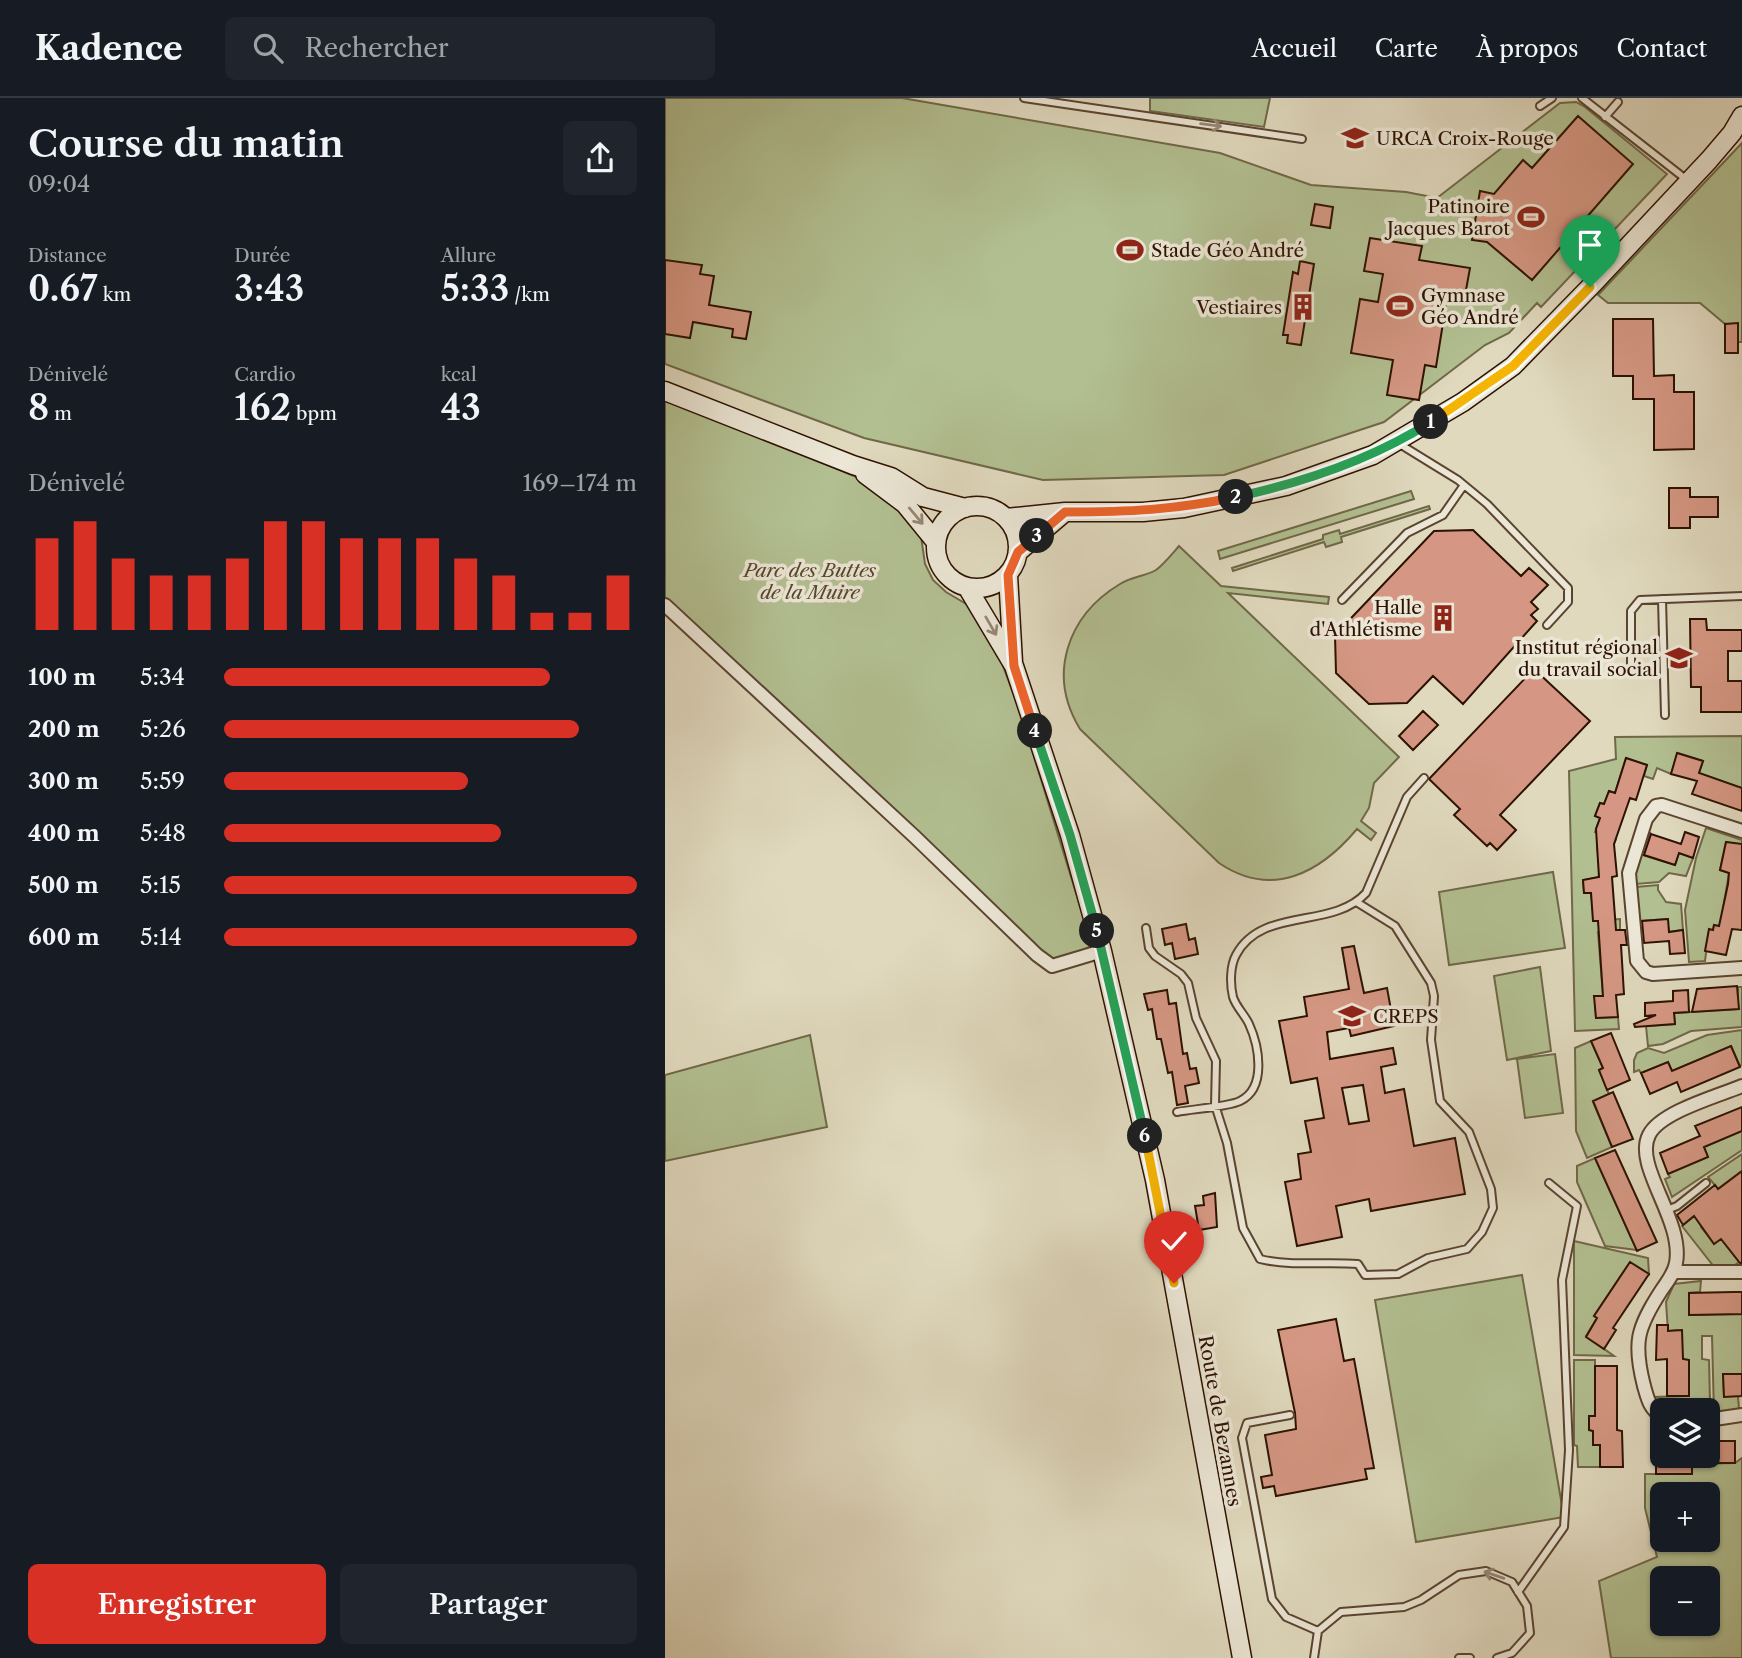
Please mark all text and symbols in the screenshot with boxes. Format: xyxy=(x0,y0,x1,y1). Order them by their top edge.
search box xyxy=(225,17,715,80)
text: Kadence xyxy=(35,28,183,69)
icon: search xyxy=(249,29,287,67)
text: Rechercher xyxy=(305,32,449,64)
text: Accueil xyxy=(1252,34,1337,63)
text: Carte xyxy=(1375,34,1438,63)
text: À propos xyxy=(1476,34,1579,63)
text: Contact xyxy=(1617,34,1707,63)
one-way arrow xyxy=(1199,119,1222,132)
text: Course du matin xyxy=(28,120,344,167)
button: share xyxy=(563,121,637,195)
school or university icon: URCA Croix-Rouge xyxy=(1340,123,1370,153)
place label: URCA Croix-Rouge xyxy=(1376,127,1554,150)
text: 09:04 xyxy=(28,170,90,198)
place label: Patinoire Jacques Barot xyxy=(1384,195,1510,240)
sports icon: Patinoire Jacques Barot xyxy=(1516,202,1546,232)
pin xyxy=(1560,215,1620,287)
icon: arrive xyxy=(1571,226,1609,264)
sports icon: Stade Géo André xyxy=(1115,235,1145,265)
place label: Stade Géo André xyxy=(1151,239,1304,262)
text: Distance xyxy=(28,244,107,267)
text: Durée xyxy=(234,244,290,267)
text: Allure xyxy=(441,244,496,267)
text: 0.67 xyxy=(28,267,98,310)
text: 3:43 xyxy=(234,267,304,310)
text: 5:33 xyxy=(441,267,509,310)
text: km xyxy=(98,283,131,306)
text: /km xyxy=(509,283,550,306)
place label: Gymnase Géo André xyxy=(1421,284,1519,329)
sports icon: Gymnase Géo André xyxy=(1385,291,1415,321)
building icon: Vestiaires xyxy=(1288,292,1318,322)
place label: Vestiaires xyxy=(1195,296,1282,319)
text: Dénivelé xyxy=(28,363,108,386)
text: Cardio xyxy=(234,363,296,386)
text: kcal xyxy=(441,363,477,386)
text: 8 xyxy=(28,386,49,429)
text: 162 xyxy=(234,386,291,429)
text: 43 xyxy=(441,386,481,429)
text: m xyxy=(49,402,72,425)
text: bpm xyxy=(291,402,337,425)
pin: 1 xyxy=(1413,404,1449,440)
text: 1 xyxy=(1426,410,1435,433)
text: Dénivelé xyxy=(28,469,125,497)
text: 169–174 m xyxy=(522,469,637,497)
pin: 2 xyxy=(1219,480,1253,514)
text: 2 xyxy=(1230,485,1241,508)
one-way arrow xyxy=(908,507,924,525)
pin: 3 xyxy=(1019,518,1055,554)
text: 3 xyxy=(1031,524,1042,547)
park label: Parc des Buttes de la Muire xyxy=(742,559,877,604)
place label: Halle d'Athlétisme xyxy=(1310,596,1422,641)
building icon: Halle d'Athlétisme xyxy=(1428,603,1458,633)
one-way arrow xyxy=(984,616,998,636)
place label: Institut régional du travail social xyxy=(1515,636,1658,681)
school or university icon: Institut régional du travail social xyxy=(1664,643,1694,673)
text: 100 m xyxy=(28,663,96,691)
text: 5:34 xyxy=(140,663,185,691)
pin: 4 xyxy=(1017,714,1053,748)
text: 200 m xyxy=(28,715,100,743)
text: 5:26 xyxy=(140,715,186,743)
text: 4 xyxy=(1029,719,1040,742)
text: 300 m xyxy=(28,767,99,795)
text: 5:59 xyxy=(140,767,185,795)
text: 400 m xyxy=(28,819,100,847)
text: 5:48 xyxy=(140,819,186,847)
text: 500 m xyxy=(28,871,99,899)
text: 5:15 xyxy=(140,871,181,899)
pin: 5 xyxy=(1079,914,1115,948)
text: 5 xyxy=(1091,919,1102,942)
text: 600 m xyxy=(28,923,100,951)
text: 5:14 xyxy=(140,923,182,951)
school or university icon: CREPS xyxy=(1337,1001,1367,1031)
place label: CREPS xyxy=(1373,1005,1439,1028)
pin: 6 xyxy=(1127,1118,1163,1154)
text: 6 xyxy=(1139,1124,1150,1147)
pin xyxy=(1144,1211,1204,1283)
icon: check xyxy=(1155,1222,1193,1260)
street label: Route de Bezannes xyxy=(1194,1334,1246,1508)
map controls xyxy=(1650,1398,1720,1636)
button: layers xyxy=(1650,1398,1720,1468)
button: + xyxy=(1650,1482,1720,1552)
button: Enregistrer xyxy=(28,1564,326,1644)
button: Partager xyxy=(340,1564,637,1644)
button: − xyxy=(1650,1566,1720,1636)
one-way arrow xyxy=(1484,1568,1505,1580)

